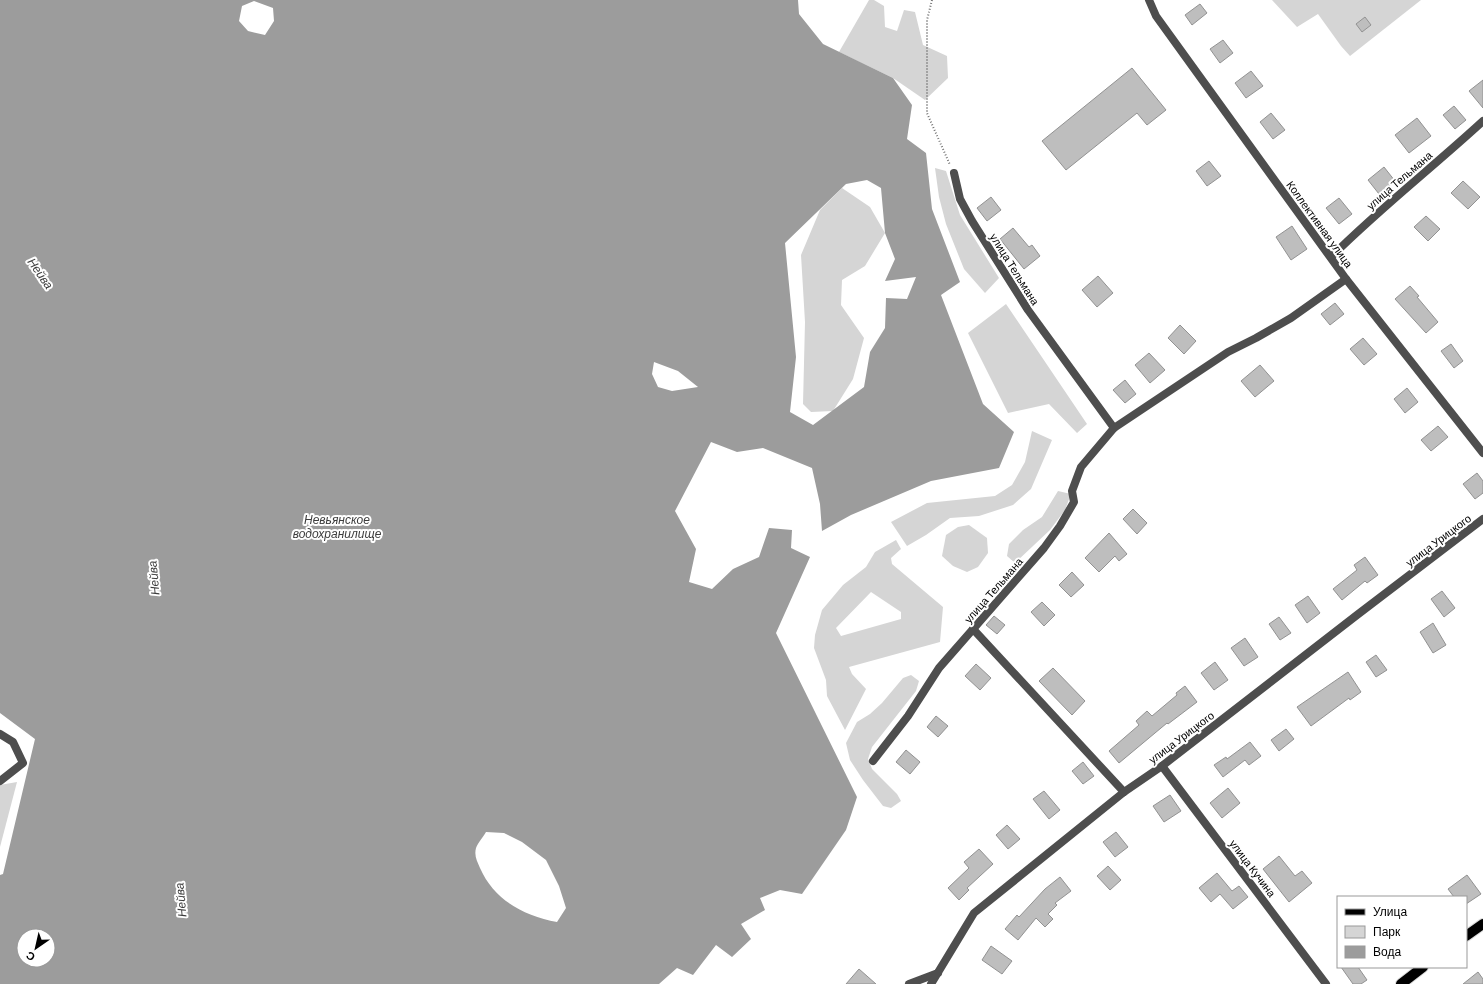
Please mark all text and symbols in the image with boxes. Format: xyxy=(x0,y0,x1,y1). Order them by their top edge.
street label: улица Тельмана xyxy=(1364,148,1435,212)
street label: Коллективная улица xyxy=(1284,178,1356,271)
street label: улица Тельмана xyxy=(988,231,1043,308)
water label: Нейва xyxy=(25,255,57,291)
street label: улица Урицкого xyxy=(1403,511,1473,569)
water label: Невьянское водохранилище xyxy=(293,512,382,541)
street label: улица Тельмана xyxy=(961,554,1025,625)
water label: Нейва xyxy=(144,560,161,596)
street label: улица Урицкого xyxy=(1146,708,1216,766)
street label: улица Кучина xyxy=(1227,837,1279,900)
water label: Нейва xyxy=(171,882,188,918)
legend xyxy=(1337,896,1467,968)
text: Улица xyxy=(1373,904,1407,919)
text: Парк xyxy=(1373,924,1401,939)
north arrow xyxy=(16,928,56,968)
text: Вода xyxy=(1373,944,1401,959)
text: С xyxy=(23,949,37,964)

